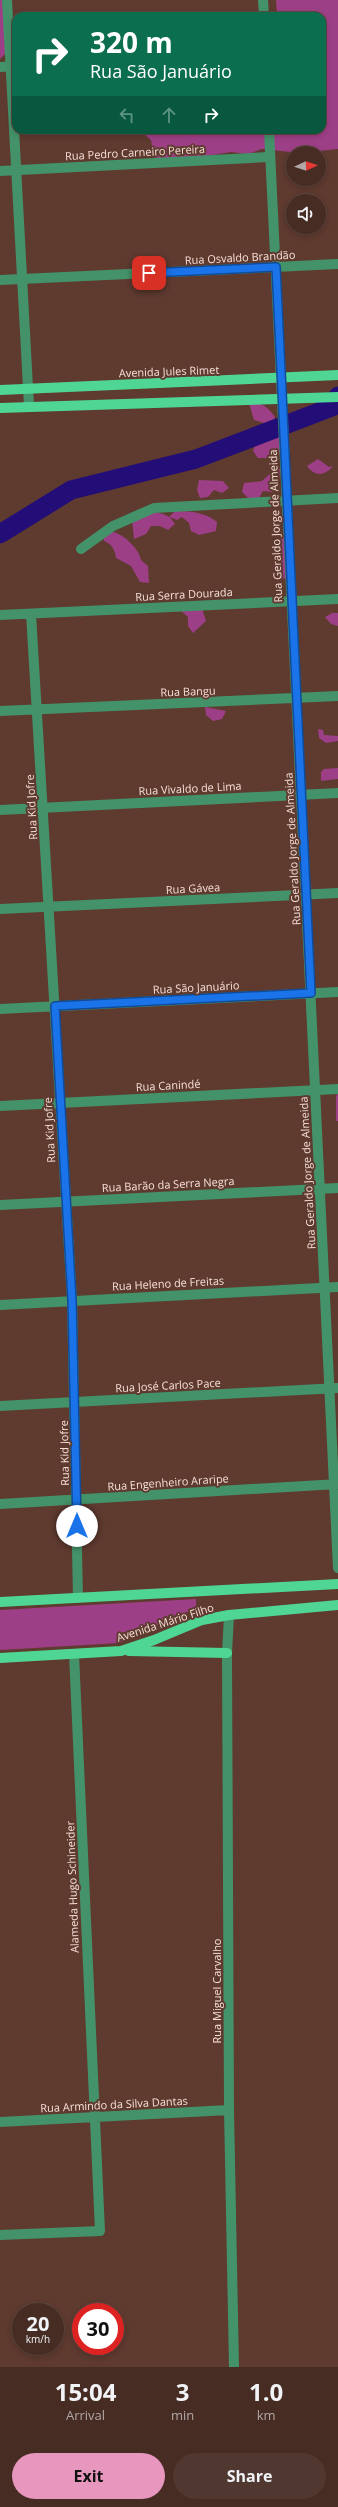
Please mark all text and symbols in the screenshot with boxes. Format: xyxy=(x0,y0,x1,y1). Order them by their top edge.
text: 320 m xyxy=(90,23,173,61)
icon: right xyxy=(24,28,76,80)
text: Rua São Januário xyxy=(90,59,232,83)
icon: left xyxy=(116,104,138,126)
icon: ahead xyxy=(158,104,180,126)
icon: right xyxy=(200,104,222,126)
street label: Rua Pedro Carneiro Pereira xyxy=(65,141,205,163)
north arrow xyxy=(286,146,326,186)
map controls xyxy=(286,146,326,234)
button: sound xyxy=(286,194,326,234)
street label: Rua Osvaldo Brandão xyxy=(184,247,296,267)
pin xyxy=(132,256,166,290)
icon: arrive xyxy=(138,262,160,284)
street label: Avenida Jules Rimet xyxy=(119,362,220,380)
street label: Rua Geraldo Jorge de Almeida xyxy=(265,449,285,603)
street label: Rua Serra Dourada xyxy=(135,584,233,604)
street label: Rua Bangu xyxy=(160,683,216,699)
street label: Rua Geraldo Jorge de Almeida xyxy=(281,772,303,926)
street label: Rua Kid Jofre xyxy=(22,774,40,840)
street label: Rua Vivaldo de Lima xyxy=(138,778,242,798)
street label: Rua Gávea xyxy=(165,879,221,897)
street label: Rua São Januário xyxy=(152,977,240,997)
street label: Rua Canindé xyxy=(135,1076,201,1094)
street label: Rua Geraldo Jorge de Almeida xyxy=(296,1096,318,1250)
street label: Rua Kid Jofre xyxy=(40,1097,58,1163)
street label: Rua Barão da Serra Negra xyxy=(101,1173,235,1195)
street label: Rua Heleno de Freitas xyxy=(112,1273,224,1293)
street label: Rua José Carlos Pace xyxy=(115,1375,221,1395)
street label: Rua Kid Jofre xyxy=(56,1420,72,1486)
street label: Rua Engenheiro Araripe xyxy=(107,1470,229,1494)
position arrow xyxy=(56,1505,98,1547)
street label: Avenida Mário Filho xyxy=(115,1599,216,1645)
street label: Alameda Hugo Schineider xyxy=(62,1820,82,1953)
street label: Rua Miguel Carvalho xyxy=(209,1938,224,2044)
street label: Rua Armindo da Silva Dantas xyxy=(40,2093,188,2115)
speed limit sign: 30 xyxy=(72,2303,124,2355)
text: 20 xyxy=(27,2310,49,2337)
text: km/h xyxy=(26,2332,50,2346)
text: 15:04 xyxy=(55,2375,116,2408)
text: 3 xyxy=(176,2375,190,2408)
text: 1.0 xyxy=(249,2375,283,2408)
text: Arrival xyxy=(66,2406,105,2424)
text: min xyxy=(171,2406,194,2424)
text: km xyxy=(257,2406,276,2424)
button: Exit xyxy=(12,2453,165,2499)
button: Share xyxy=(173,2453,326,2499)

